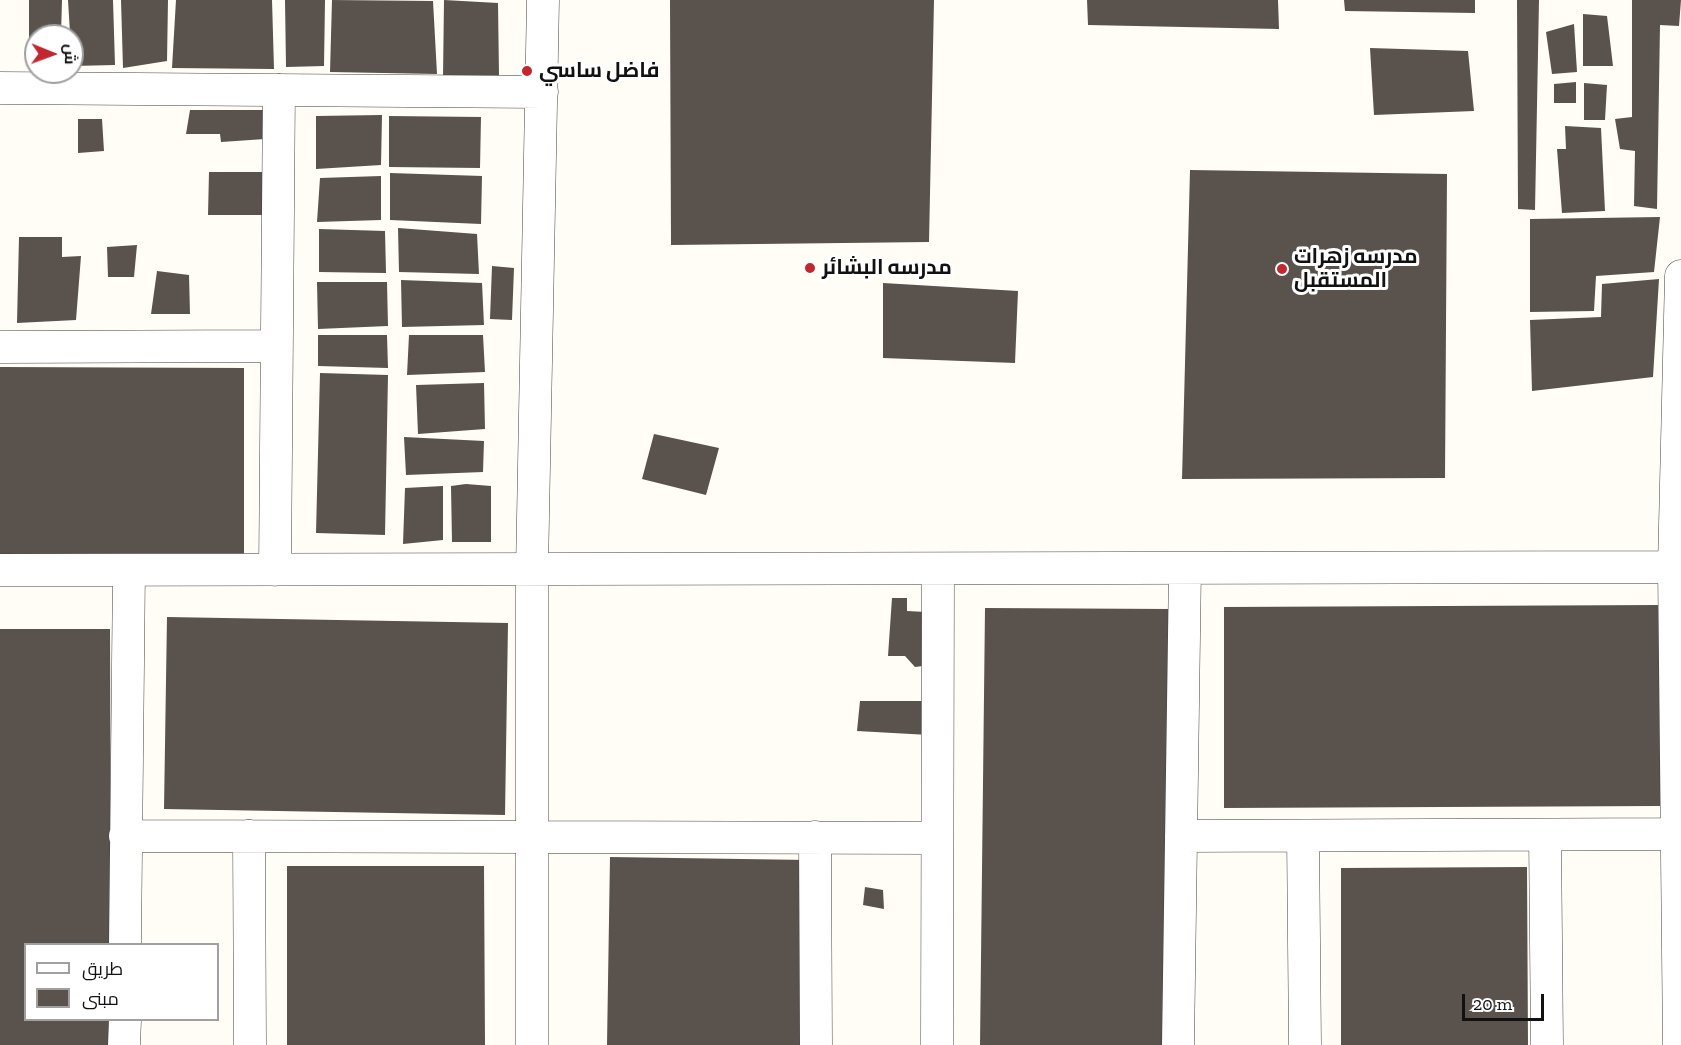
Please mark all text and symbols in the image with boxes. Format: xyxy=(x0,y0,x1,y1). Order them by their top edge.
north arrow xyxy=(24,24,84,84)
text: ش xyxy=(61,44,80,65)
place label: فاضل ساسي xyxy=(539,58,659,84)
marker: فاضل ساسي xyxy=(520,64,534,78)
place label: مدرسه زهرات المستقبل xyxy=(1294,244,1418,294)
place label: مدرسه البشائر xyxy=(822,255,952,281)
marker: مدرسه البشائر xyxy=(803,261,817,275)
marker: مدرسه زهرات المستقبل xyxy=(1275,262,1289,276)
legend xyxy=(24,943,219,1021)
text: طريق xyxy=(82,958,123,980)
scale bar xyxy=(1465,982,1548,1020)
text: مبنى xyxy=(82,988,119,1010)
text: 20 m xyxy=(1473,993,1512,1015)

